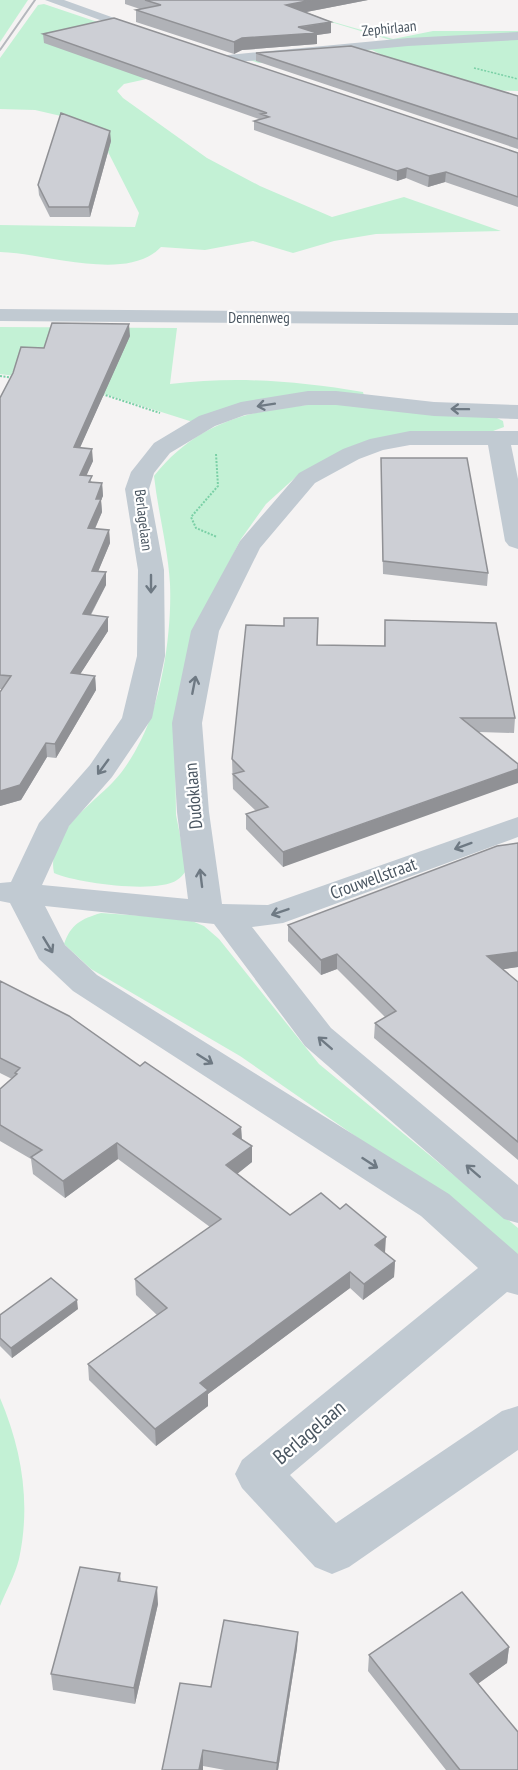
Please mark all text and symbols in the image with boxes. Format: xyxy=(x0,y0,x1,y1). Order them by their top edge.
street label: Zephirlaan xyxy=(361,16,417,40)
street label: Dennenweg xyxy=(228,308,290,327)
one-way arrow xyxy=(256,399,276,410)
one-way arrow xyxy=(450,403,470,415)
street label: Berlagelaan xyxy=(131,488,157,552)
one-way arrow xyxy=(145,573,157,593)
one-way arrow xyxy=(189,675,200,695)
one-way arrow xyxy=(97,758,110,774)
street label: Dudoklaan xyxy=(179,762,207,830)
one-way arrow xyxy=(454,841,473,852)
street label: Crouwellstraat xyxy=(327,852,419,904)
one-way arrow xyxy=(196,869,207,889)
one-way arrow xyxy=(271,908,290,919)
one-way arrow xyxy=(43,936,55,953)
one-way arrow xyxy=(318,1036,333,1050)
one-way arrow xyxy=(196,1053,213,1065)
one-way arrow xyxy=(361,1157,377,1169)
one-way arrow xyxy=(466,1164,481,1178)
street label: Berlagelaan xyxy=(267,1394,351,1470)

